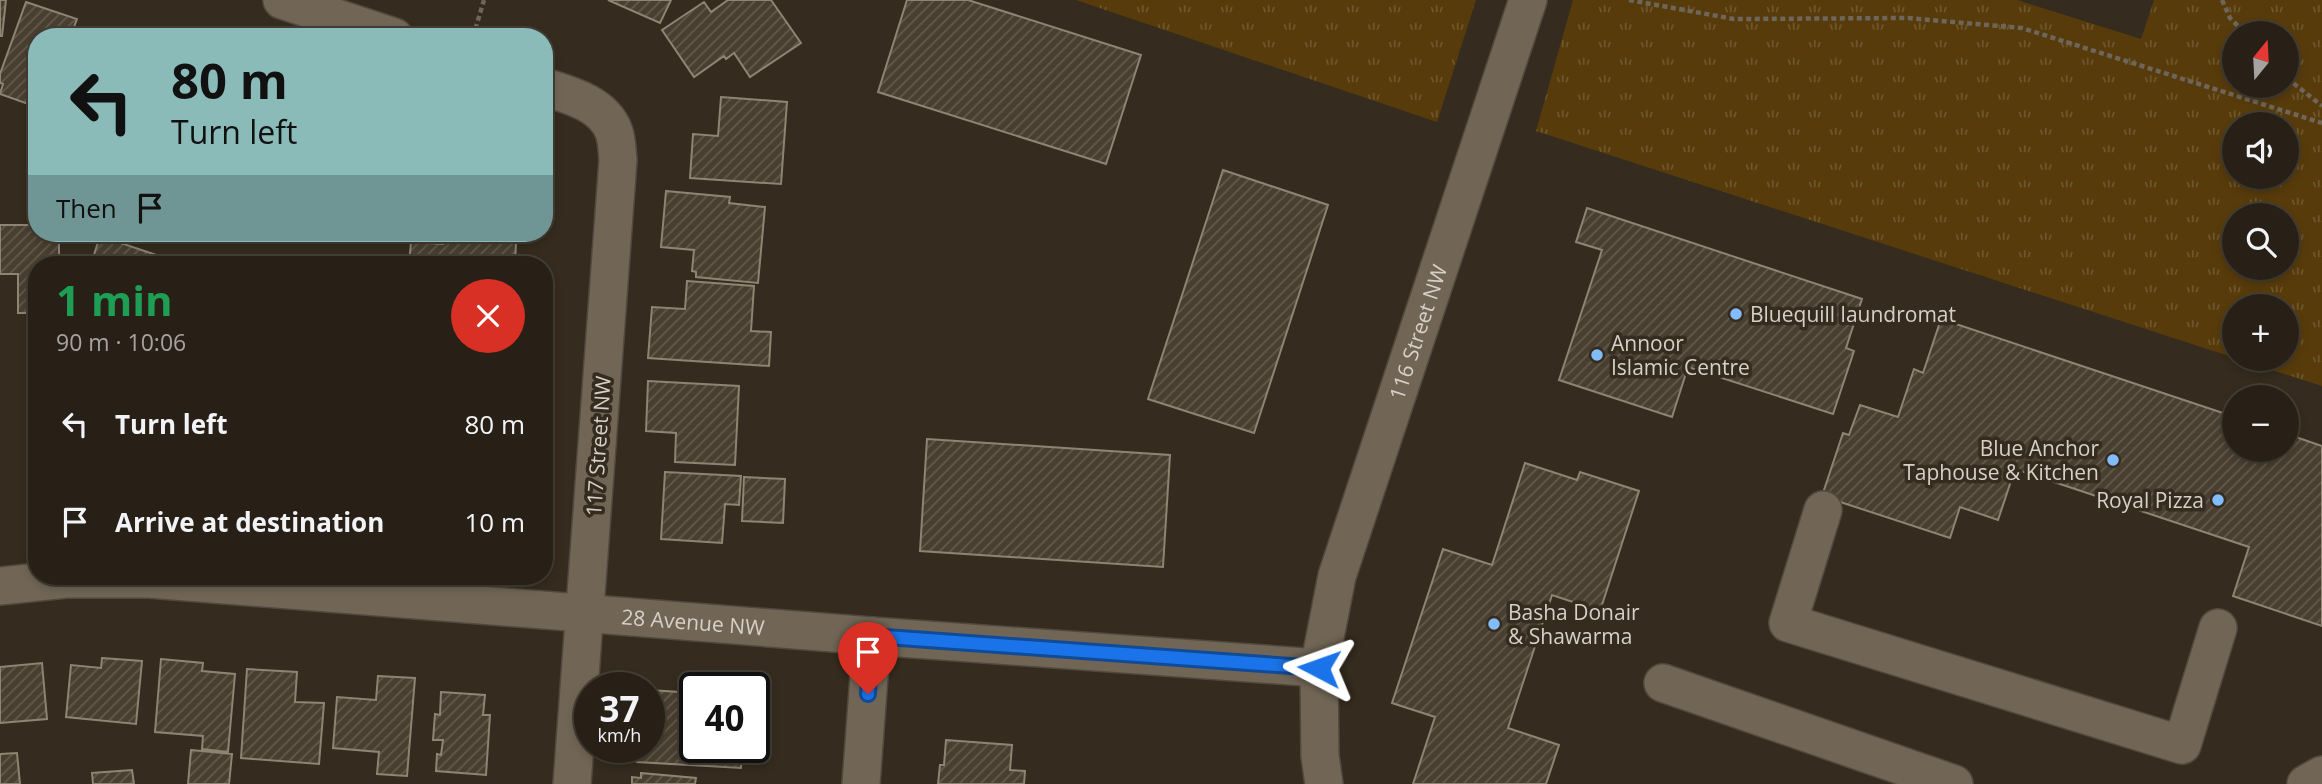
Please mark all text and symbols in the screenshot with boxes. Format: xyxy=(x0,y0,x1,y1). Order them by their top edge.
north arrow xyxy=(2222,21,2300,98)
map controls xyxy=(2222,21,2299,462)
text: 80 m xyxy=(171,47,288,113)
icon: left xyxy=(56,56,147,147)
text: Turn left xyxy=(171,110,297,153)
button: sound xyxy=(2222,112,2299,189)
icon: arrive xyxy=(131,189,169,227)
text: Then xyxy=(56,190,117,226)
button: search xyxy=(2222,203,2299,280)
street label: 116 Street NW xyxy=(1382,260,1454,403)
text: 1 min xyxy=(56,271,173,328)
button: close xyxy=(451,279,525,353)
button: + xyxy=(2222,294,2299,371)
place label: Bluequill laundromat xyxy=(1750,300,1956,328)
marker: Bluequill laundromat xyxy=(1728,306,1744,322)
text: 90 m · 10:06 xyxy=(56,326,186,358)
place label: Annoor Islamic Centre xyxy=(1611,329,1750,381)
marker: Annoor Islamic Centre xyxy=(1589,347,1605,363)
street label: 117 Street NW xyxy=(579,374,617,517)
button: − xyxy=(2222,385,2299,462)
icon: left xyxy=(56,405,94,443)
text: Turn left xyxy=(115,406,227,442)
text: 80 m xyxy=(464,406,525,442)
place label: Blue Anchor Taphouse & Kitchen xyxy=(1903,434,2099,486)
marker: Blue Anchor Taphouse & Kitchen xyxy=(2105,452,2121,468)
place label: Royal Pizza xyxy=(2096,486,2204,514)
marker: Royal Pizza xyxy=(2210,492,2226,508)
icon: arrive xyxy=(56,503,94,541)
text: Arrive at destination xyxy=(115,504,384,540)
text: 10 m xyxy=(464,504,525,540)
place label: Basha Donair & Shawarma xyxy=(1508,598,1640,650)
street label: 28 Avenue NW xyxy=(620,602,766,642)
marker: Basha Donair & Shawarma xyxy=(1486,616,1502,632)
pin xyxy=(838,622,898,694)
position arrow xyxy=(1282,631,1356,705)
icon: arrive xyxy=(849,633,887,671)
speed limit sign: 40 xyxy=(679,672,770,763)
text: 37 xyxy=(599,685,640,732)
text: km/h xyxy=(598,723,641,747)

